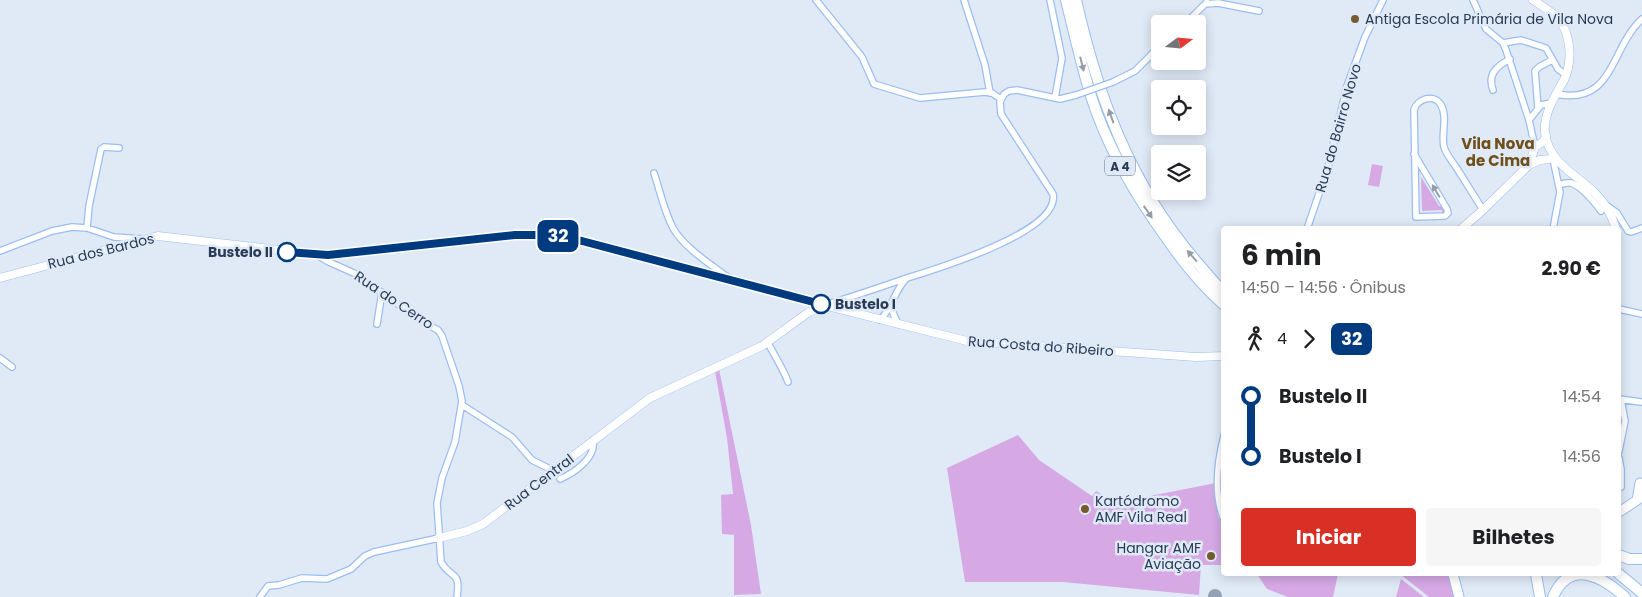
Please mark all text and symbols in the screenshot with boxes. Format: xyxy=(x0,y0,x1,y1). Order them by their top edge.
place label: Antiga Escola Primária de Vila Nova xyxy=(1365,9,1613,29)
marker: Antiga Escola Primária de Vila Nova xyxy=(1349,13,1361,25)
north arrow xyxy=(1151,15,1206,70)
map controls xyxy=(1151,15,1206,200)
one-way arrow xyxy=(1078,57,1086,72)
street label: Rua do Bairro Novo xyxy=(1310,61,1366,195)
button: locate xyxy=(1151,80,1206,135)
one-way arrow xyxy=(1107,108,1115,123)
district label: Vila Nova de Cima xyxy=(1461,133,1535,171)
button: layers xyxy=(1151,145,1206,200)
road number: A 4 xyxy=(1105,157,1135,176)
one-way arrow xyxy=(1431,184,1440,197)
one-way arrow xyxy=(1142,205,1153,218)
line badge: 32 xyxy=(536,220,580,252)
text: 32 xyxy=(547,223,569,248)
street label: Rua dos Bardos xyxy=(46,228,156,274)
text: 6 min xyxy=(1241,236,1322,275)
place label: Bustelo II xyxy=(208,242,273,262)
marker: Bustelo II xyxy=(277,242,297,262)
one-way arrow xyxy=(1186,249,1197,262)
text: 2.90 € xyxy=(1542,255,1601,282)
street label: Rua do Cerro xyxy=(350,266,438,334)
text: 14:50 – 14:56 · Ônibus xyxy=(1241,276,1406,299)
marker: Bustelo I xyxy=(811,294,831,314)
place label: Bustelo I xyxy=(835,294,896,314)
icon: walk xyxy=(1241,325,1269,353)
icon: forward xyxy=(1295,325,1323,353)
text: 32 xyxy=(1341,326,1362,351)
text: 4 xyxy=(1277,327,1287,350)
street label: Rua Costa do Ribeiro xyxy=(968,331,1115,361)
text: Bustelo II xyxy=(1279,383,1367,410)
text: 14:54 xyxy=(1562,385,1601,408)
text: Bustelo I xyxy=(1279,443,1362,470)
text: 14:56 xyxy=(1562,445,1601,468)
street label: Rua Central xyxy=(500,449,578,515)
place label: Kartódromo AMF Vila Real xyxy=(1095,491,1187,527)
marker: Kartódromo AMF Vila Real xyxy=(1079,503,1091,515)
button: Iniciar xyxy=(1241,508,1416,566)
button: Bilhetes xyxy=(1426,508,1601,566)
place label: Hangar AMF Aviação xyxy=(1116,538,1201,574)
marker: Hangar AMF Aviação xyxy=(1205,550,1217,562)

